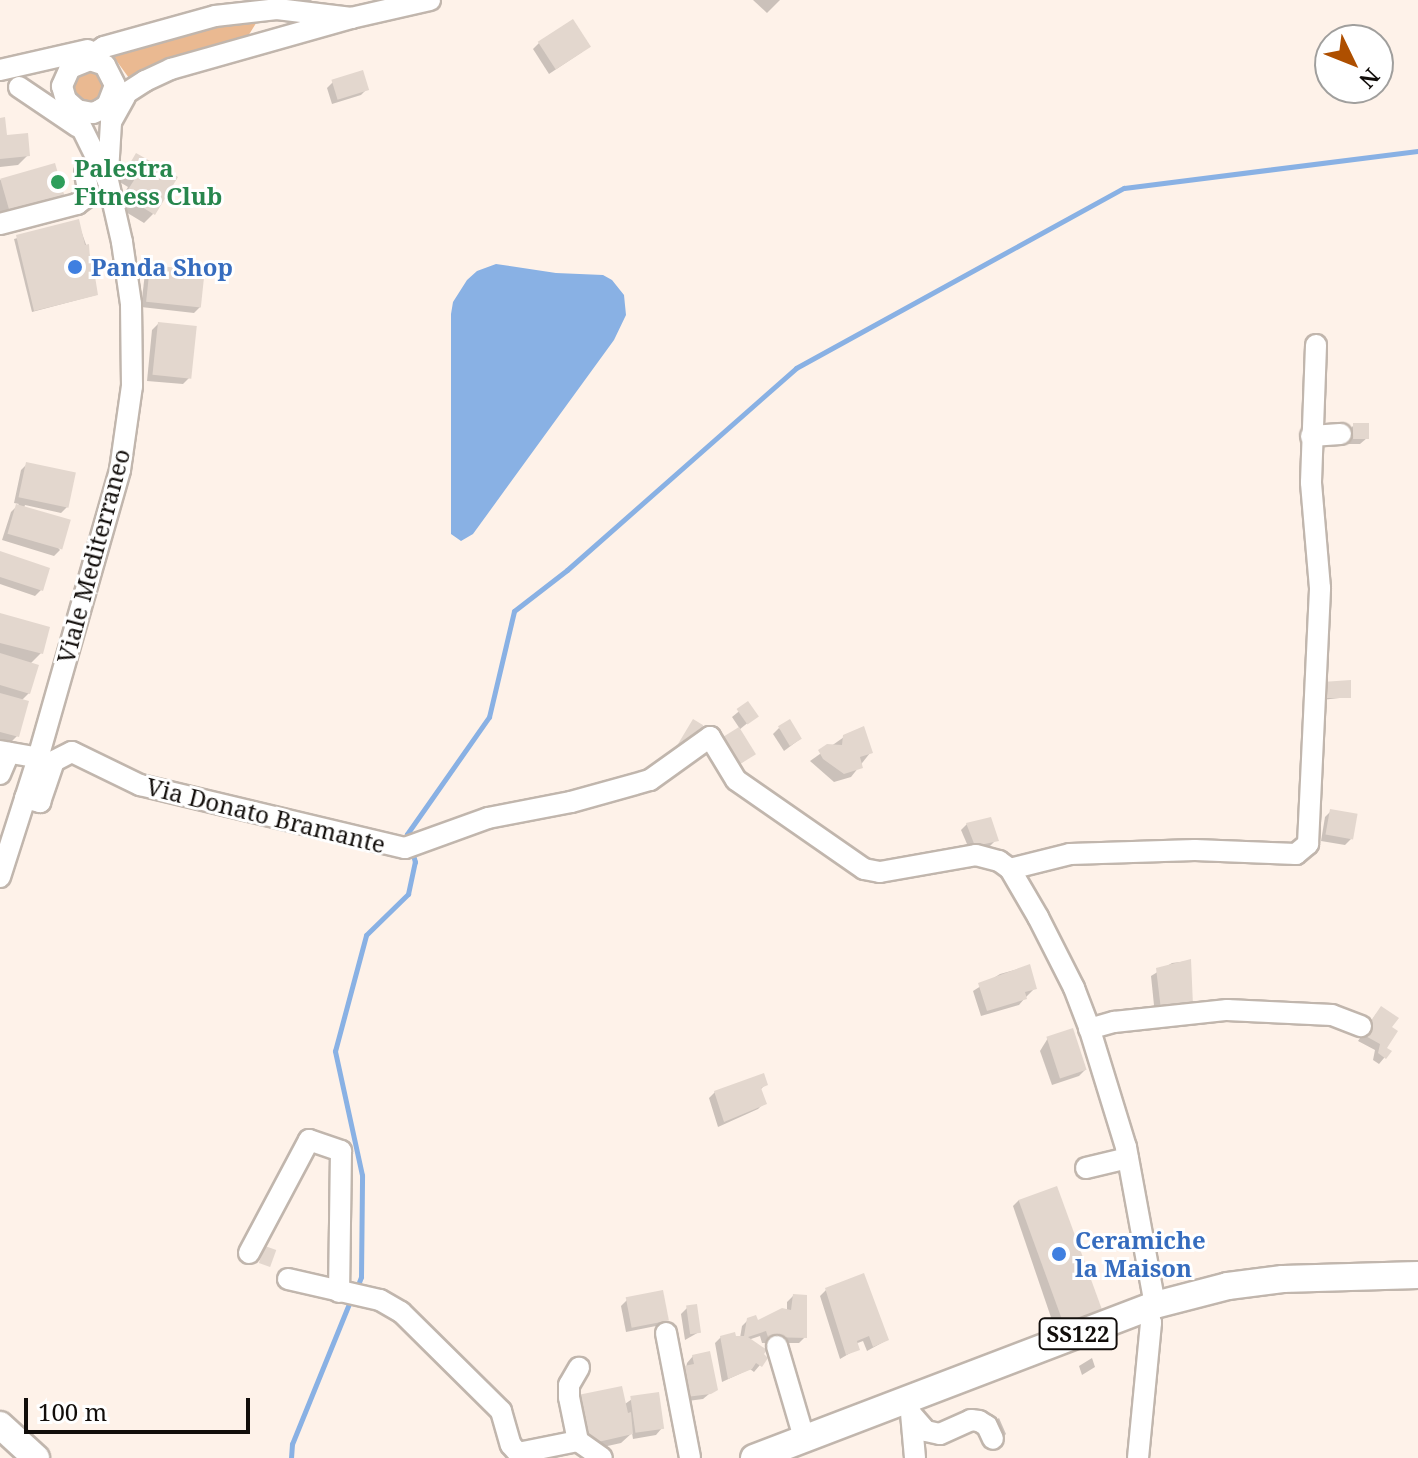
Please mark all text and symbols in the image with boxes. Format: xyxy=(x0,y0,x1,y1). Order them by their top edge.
north arrow xyxy=(1314,24,1394,104)
text: N xyxy=(1353,62,1387,96)
place label: Palestra Fitness Club xyxy=(74,154,222,210)
marker: Palestra Fitness Club xyxy=(49,173,67,191)
place label: Panda Shop xyxy=(91,253,233,281)
marker: Panda Shop xyxy=(66,258,84,276)
street label: Viale Mediterraneo xyxy=(51,446,135,666)
street label: Via Donato Bramante xyxy=(143,771,389,859)
place label: Ceramiche la Maison xyxy=(1075,1226,1206,1282)
marker: Ceramiche la Maison xyxy=(1050,1245,1068,1263)
road number: SS122 xyxy=(1038,1316,1118,1352)
scale bar xyxy=(28,1382,254,1432)
text: 100 m xyxy=(38,1395,107,1428)

